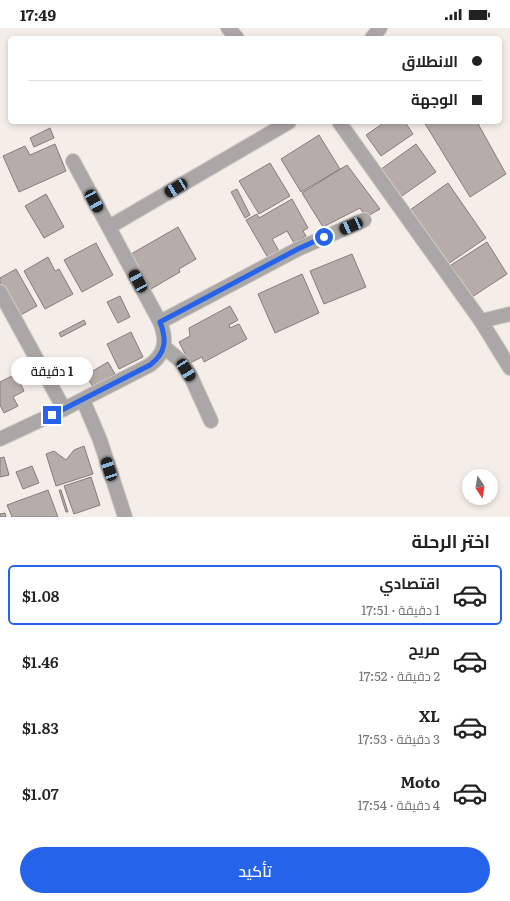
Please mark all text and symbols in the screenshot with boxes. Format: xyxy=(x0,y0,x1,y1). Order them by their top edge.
text: 17:49 xyxy=(20,3,56,26)
text: الانطلاق xyxy=(402,49,458,72)
text: الوجهة xyxy=(411,87,458,110)
car xyxy=(163,177,189,199)
car xyxy=(83,188,105,214)
car xyxy=(338,216,364,236)
route start xyxy=(315,228,333,246)
car xyxy=(127,268,149,294)
callout: 1 دقيقة xyxy=(11,357,93,385)
car xyxy=(174,357,198,383)
text: 1 دقيقة xyxy=(31,361,73,380)
route end xyxy=(43,406,61,424)
car xyxy=(100,456,118,482)
north arrow xyxy=(462,469,498,505)
map controls xyxy=(462,469,498,505)
text: اختر الرحلة xyxy=(412,527,490,554)
text: اقتصادي xyxy=(380,571,440,594)
icon: car xyxy=(452,577,488,613)
text: $1.08 xyxy=(22,584,59,607)
text: 1 دقيقة · 17:51 xyxy=(361,600,440,619)
text: مريح xyxy=(408,637,440,660)
icon: car xyxy=(452,643,488,679)
text: $1.46 xyxy=(22,650,59,673)
text: 2 دقيقة · 17:52 xyxy=(359,666,440,685)
text: XL xyxy=(419,704,440,727)
icon: car xyxy=(452,709,488,745)
text: $1.83 xyxy=(22,716,59,739)
text: 3 دقيقة · 17:53 xyxy=(358,729,440,748)
text: Moto xyxy=(400,770,440,793)
icon: car xyxy=(452,775,488,811)
text: $1.07 xyxy=(22,782,59,805)
text: 4 دقيقة · 17:54 xyxy=(358,795,440,814)
button: تأكيد xyxy=(20,847,490,893)

